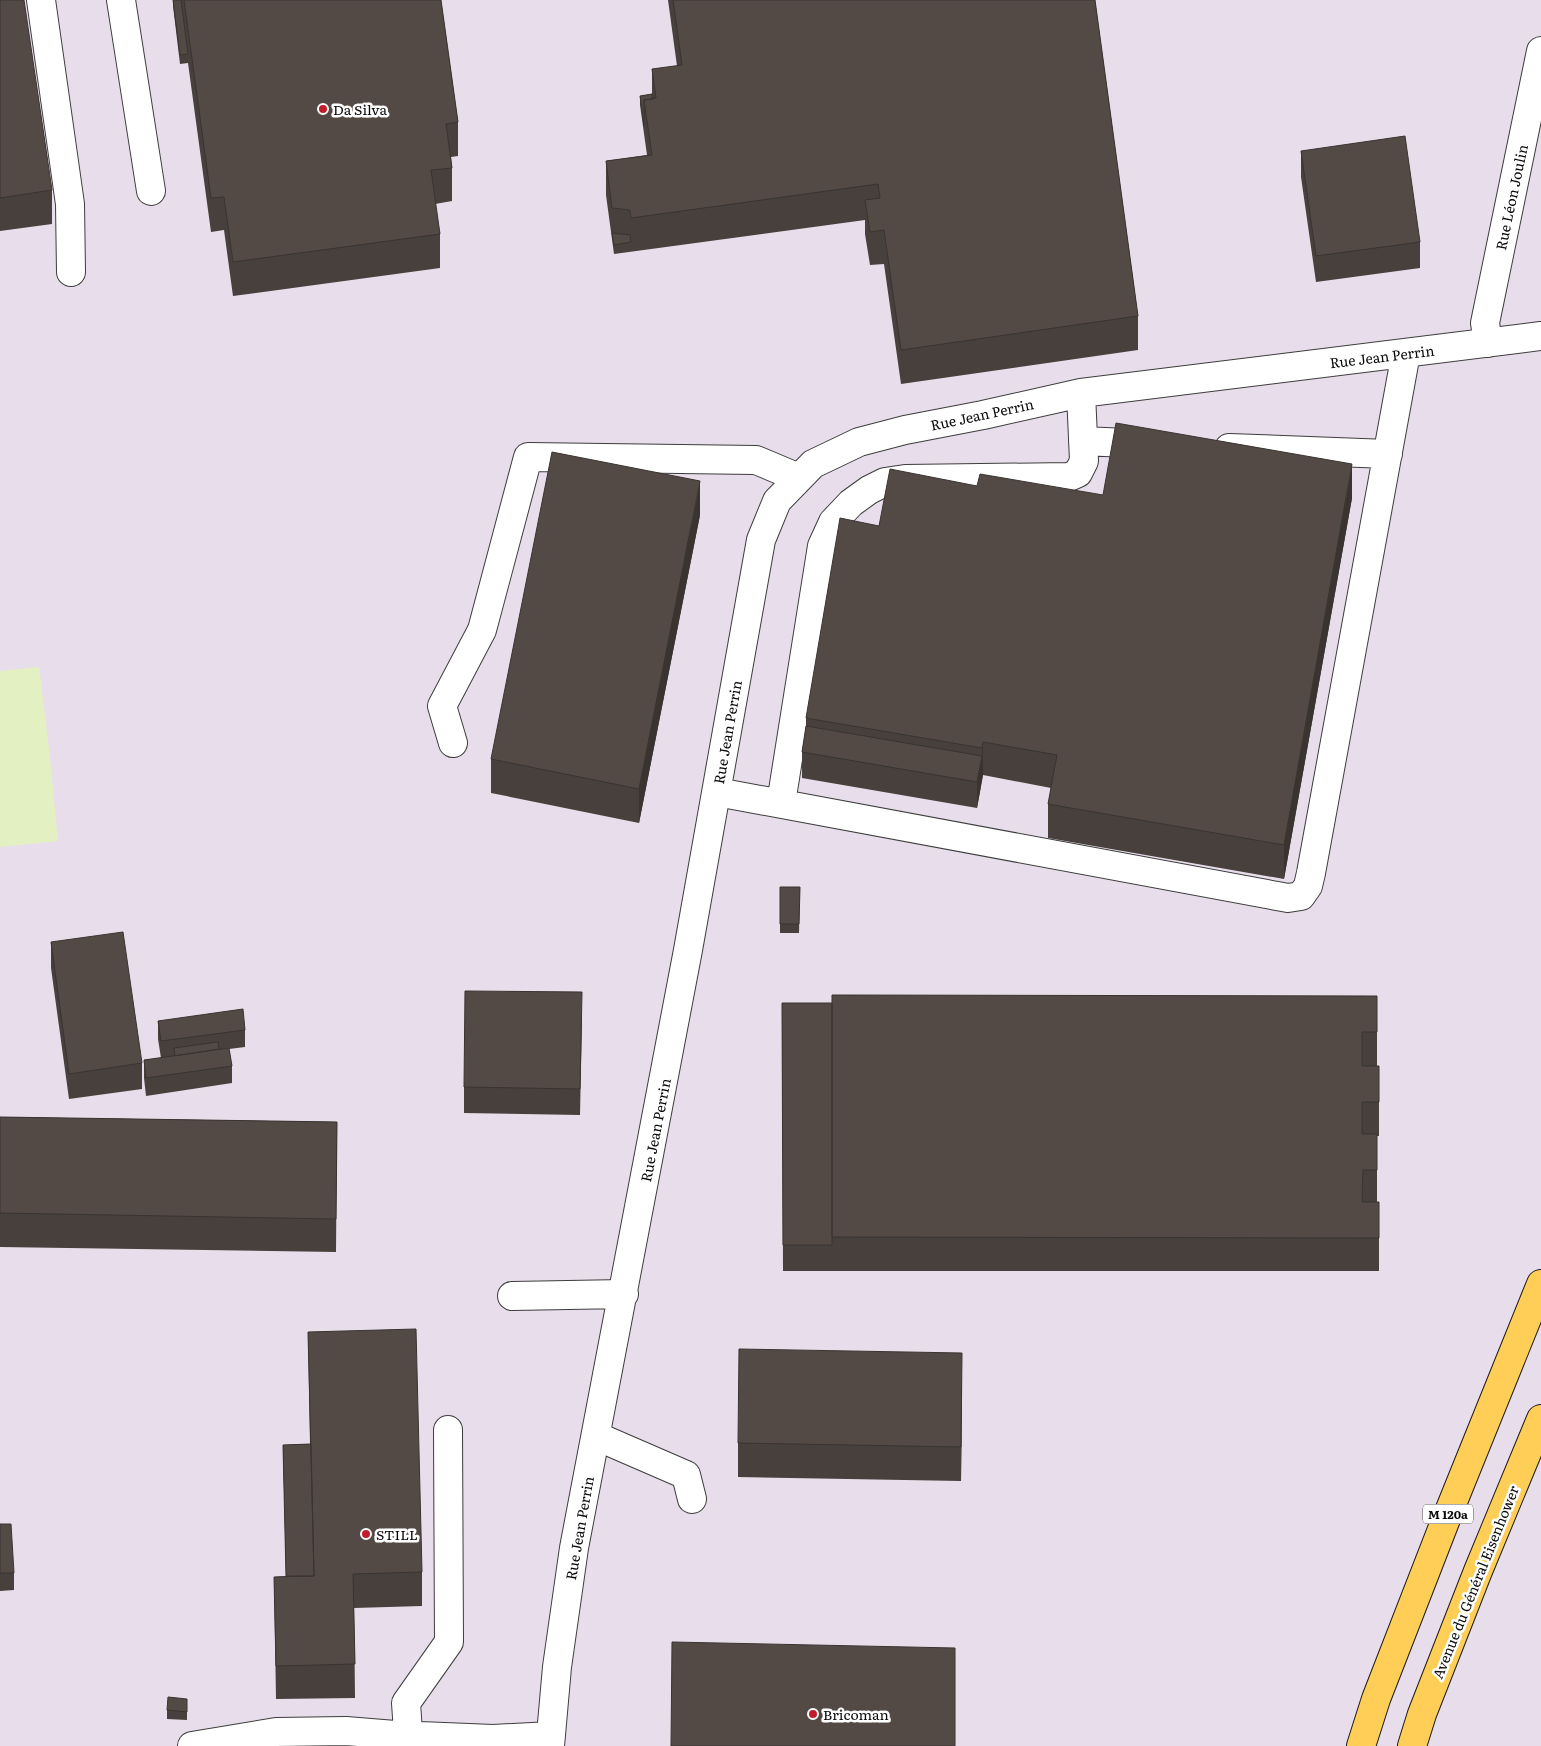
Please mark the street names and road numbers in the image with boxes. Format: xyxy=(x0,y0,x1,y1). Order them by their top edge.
street label: Rue Léon Joulin xyxy=(1490,142,1532,252)
street label: Rue Jean Perrin xyxy=(1329,340,1435,372)
street label: Rue Jean Perrin xyxy=(928,393,1036,435)
street label: Rue Jean Perrin xyxy=(708,678,746,786)
street label: Rue Jean Perrin xyxy=(635,1076,675,1184)
street label: Rue Jean Perrin xyxy=(560,1474,598,1582)
street label: Avenue du Général Eisenhower xyxy=(1427,1482,1523,1682)
road number: M 120a xyxy=(1423,1505,1473,1524)

